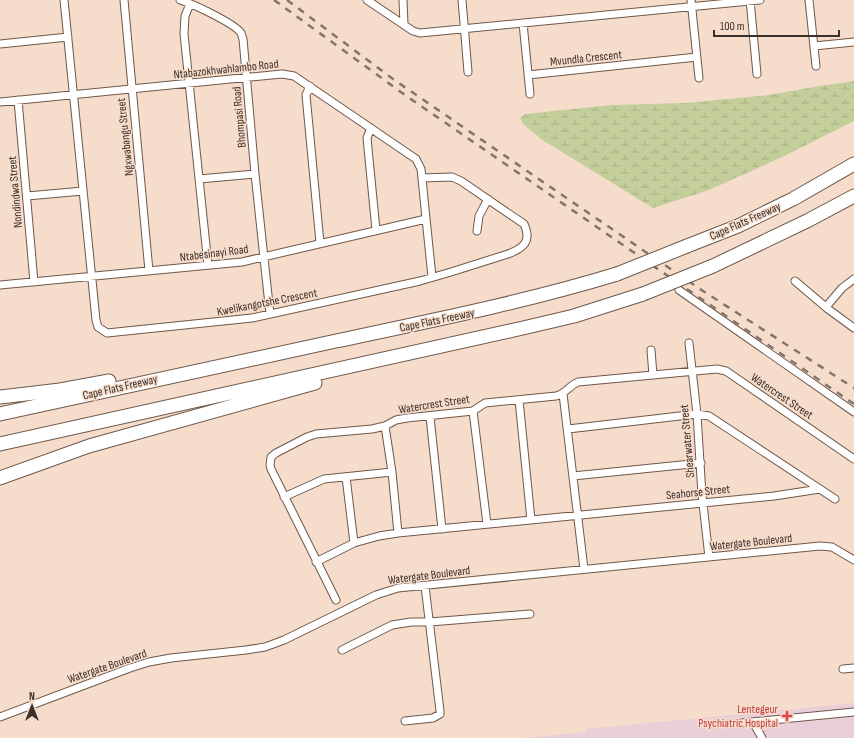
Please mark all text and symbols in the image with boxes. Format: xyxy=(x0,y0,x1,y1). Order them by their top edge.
scale bar xyxy=(714,12,839,38)
text: 100 m xyxy=(720,19,745,34)
street label: Mvundla Crescent xyxy=(549,47,623,70)
street label: Ntabazokhwahlambo Road xyxy=(173,57,279,82)
street label: Bhompasi Road xyxy=(229,86,250,148)
street label: Ngxwabangu Street xyxy=(114,97,137,177)
street label: Nondindwa Street xyxy=(5,155,26,228)
street label: Cape Flats Freeway xyxy=(707,199,783,244)
street label: Ntabesinayi Road xyxy=(179,242,249,265)
street label: Kwelikangotshe Crescent xyxy=(216,285,319,320)
street label: Cape Flats Freeway xyxy=(398,305,476,336)
street label: Watercrest Street xyxy=(748,370,816,423)
street label: Cape Flats Freeway xyxy=(81,372,159,403)
street label: Watercrest Street xyxy=(397,391,471,418)
street label: Shearwater Street xyxy=(677,403,698,478)
street label: Seahorse Street xyxy=(665,482,731,503)
street label: Watergate Boulevard xyxy=(709,531,793,554)
street label: Watergate Boulevard xyxy=(387,563,471,588)
street label: Watergate Boulevard xyxy=(66,646,149,687)
north arrow xyxy=(12,686,52,726)
text: N xyxy=(29,690,35,703)
place label: Lentegeur Psychiatric Hospital xyxy=(698,702,779,731)
marker: Lentegeur Psychiatric Hospital xyxy=(781,710,793,722)

